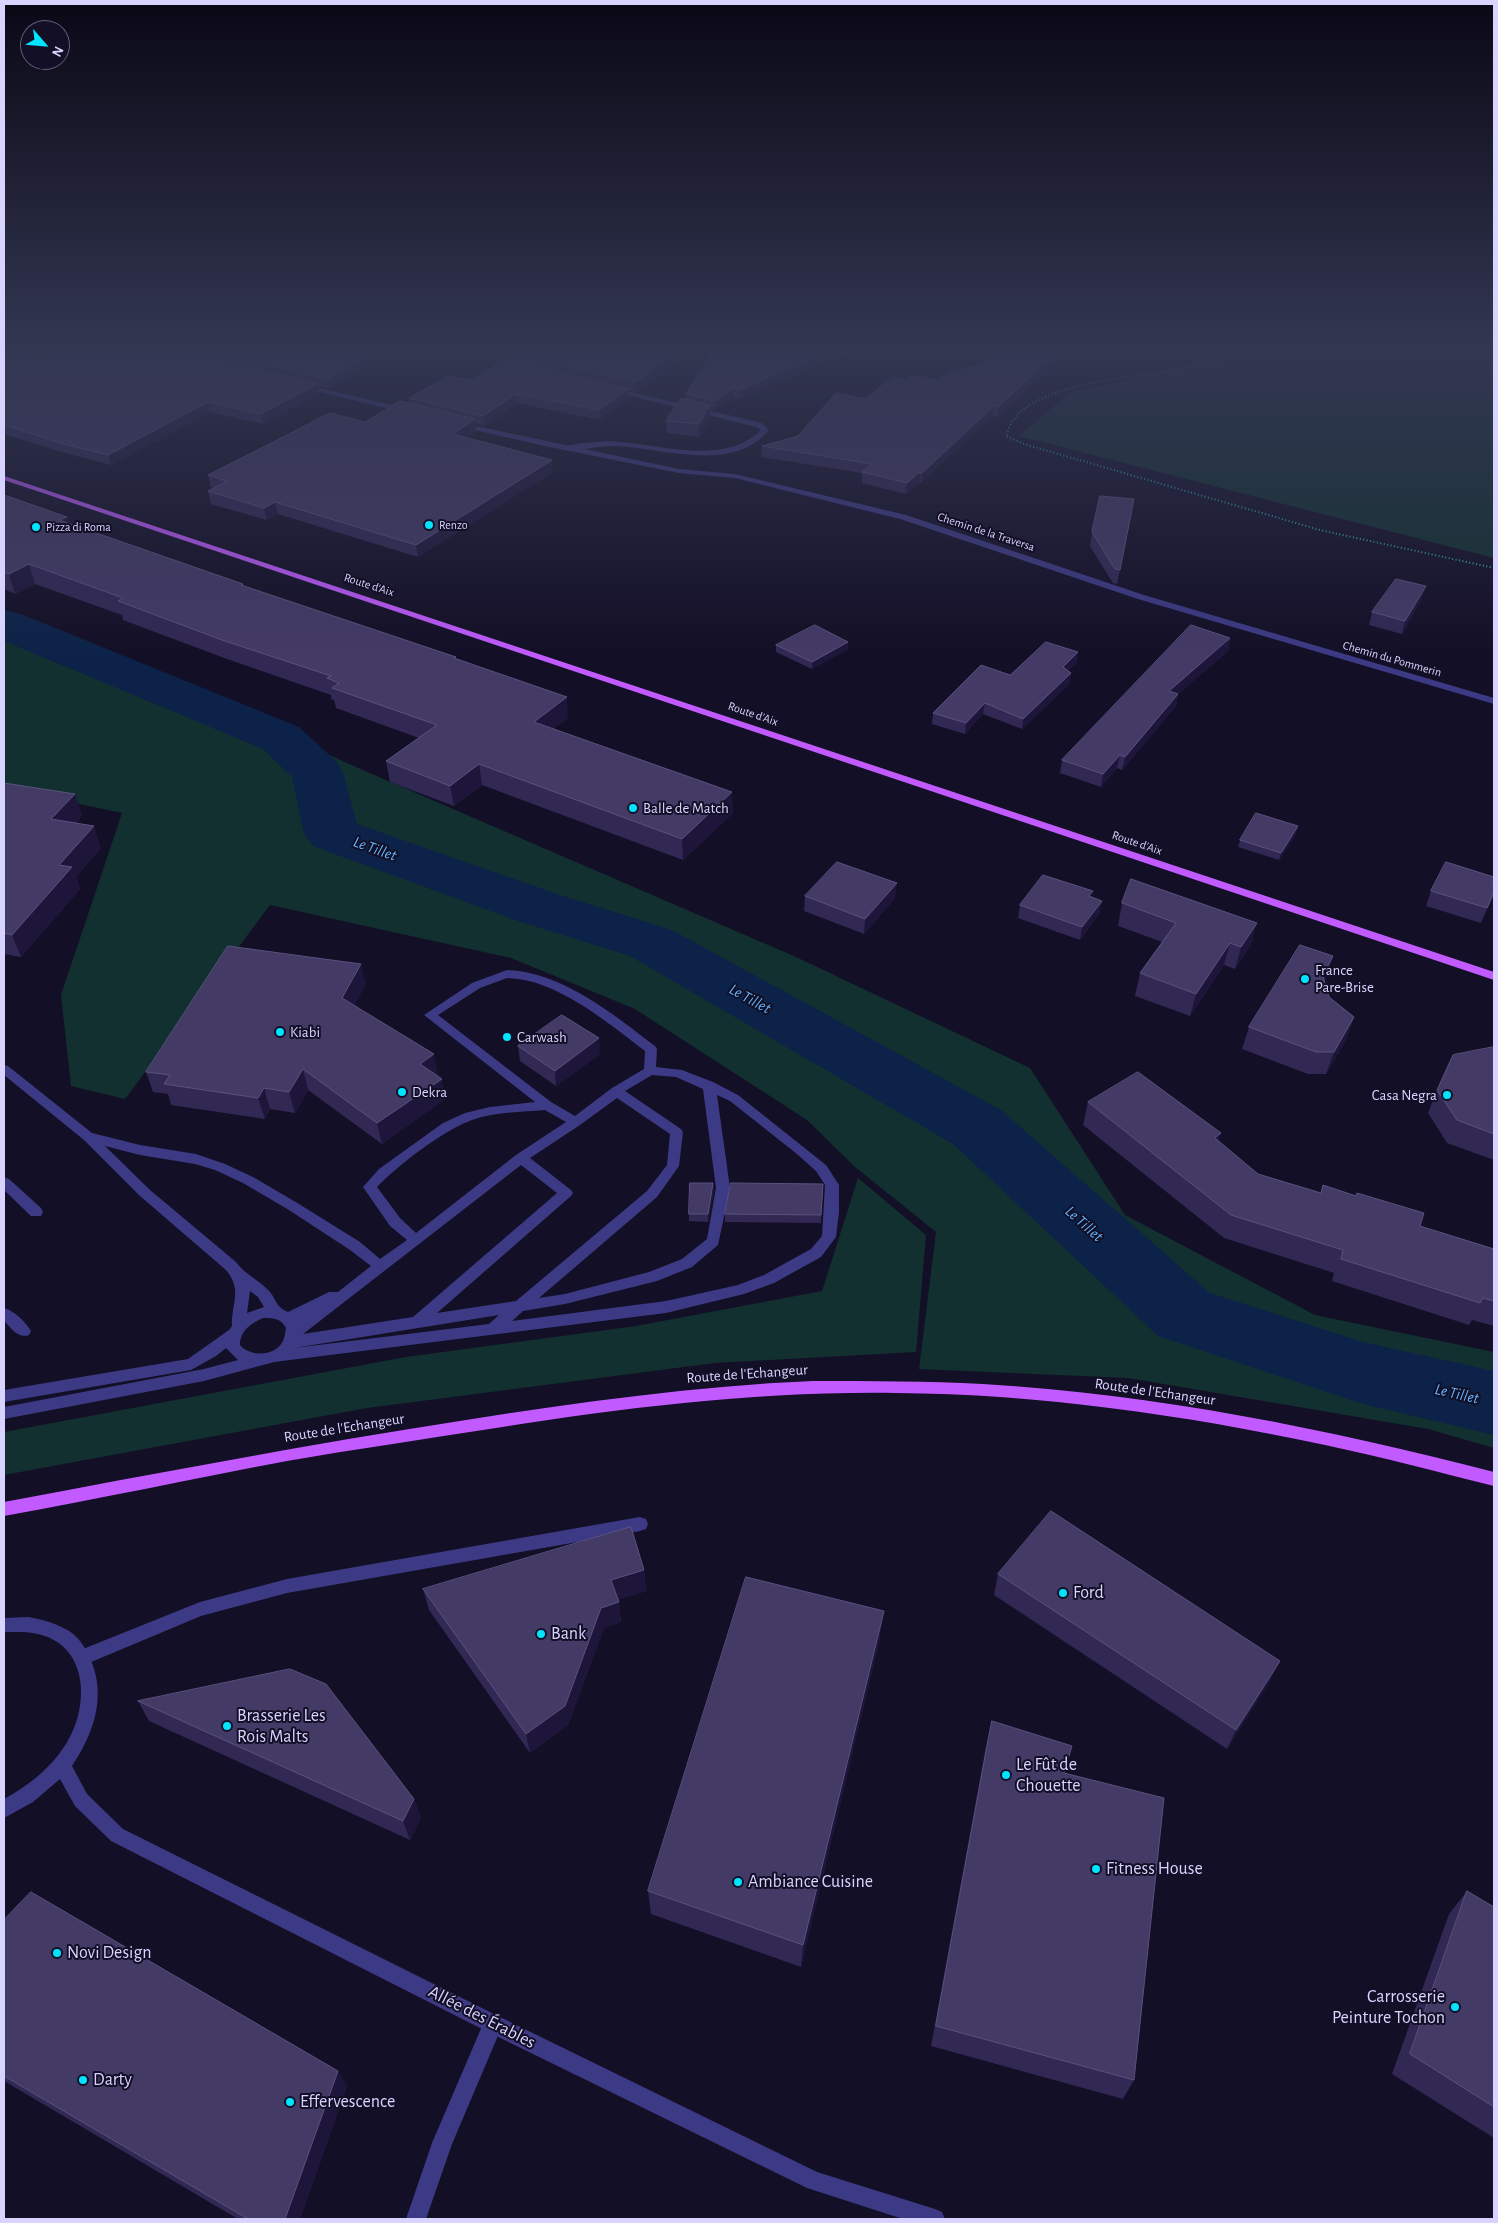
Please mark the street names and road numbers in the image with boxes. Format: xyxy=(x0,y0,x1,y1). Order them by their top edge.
street label: Chemin de la Traversa xyxy=(936,509,1036,555)
street label: Route d'Aix xyxy=(342,570,396,600)
street label: Chemin du Pommerin xyxy=(1341,638,1443,680)
street label: Route d'Aix xyxy=(726,699,780,729)
street label: Route d'Aix xyxy=(1110,828,1164,858)
street label: Route de l'Echangeur xyxy=(686,1361,808,1387)
street label: Route de l'Echangeur xyxy=(1094,1375,1216,1409)
street label: Route de l'Echangeur xyxy=(283,1410,405,1446)
street label: Allée des Érables xyxy=(425,1981,539,2053)

